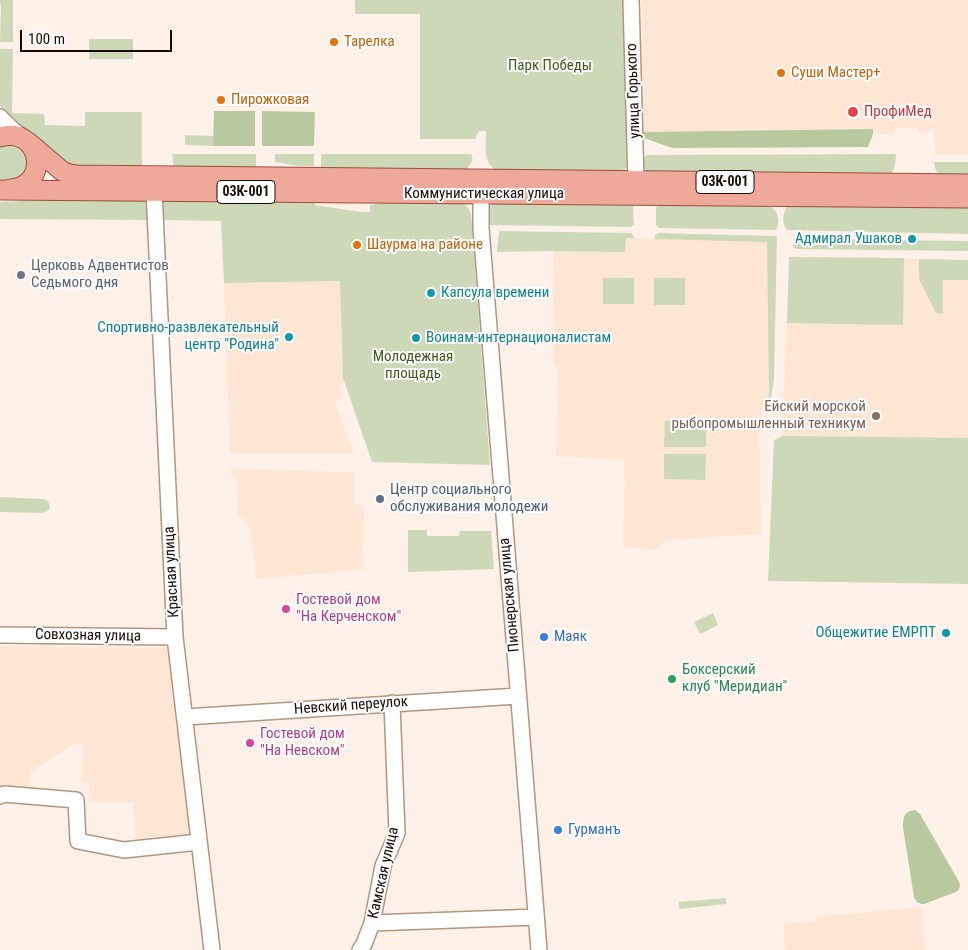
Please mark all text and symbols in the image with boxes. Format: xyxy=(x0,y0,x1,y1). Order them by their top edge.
scale bar xyxy=(22,20,175,52)
text: 100 m xyxy=(28,30,65,48)
place label: Тарелка xyxy=(344,33,395,51)
marker: Тарелка xyxy=(328,36,340,48)
street label: улица Горького xyxy=(623,43,645,139)
park label: Парк Победы xyxy=(508,57,592,75)
place label: Суши Мастер+ xyxy=(791,64,881,82)
marker: Суши Мастер+ xyxy=(775,67,787,79)
place label: Пирожковая xyxy=(231,91,309,109)
marker: Пирожковая xyxy=(215,94,227,106)
place label: ПрофиМед xyxy=(864,103,932,121)
marker: ПрофиМед xyxy=(846,105,860,119)
road number: 03К-001 xyxy=(696,170,754,193)
road number: 03К-001 xyxy=(217,180,275,203)
street label: Коммунистическая улица xyxy=(404,185,564,203)
place label: Адмирал Ушаков xyxy=(795,230,902,248)
marker: Адмирал Ушаков xyxy=(906,233,918,245)
place label: Шаурма на районе xyxy=(367,236,483,254)
marker: Шаурма на районе xyxy=(351,239,363,251)
place label: Церковь Адвентистов Седьмого дня xyxy=(31,257,169,292)
marker: Церковь Адвентистов Седьмого дня xyxy=(15,269,27,281)
place label: Капсула времени xyxy=(441,284,549,302)
marker: Капсула времени xyxy=(425,287,437,299)
place label: Спортивно-развлекательный центр "Родина" xyxy=(97,319,279,354)
place label: Воинам-интернационалистам xyxy=(426,329,611,347)
marker: Спортивно-развлекательный центр "Родина" xyxy=(283,331,295,343)
marker: Воинам-интернационалистам xyxy=(410,332,422,344)
park label: Молодежная площадь xyxy=(373,348,453,383)
place label: Ейский морской рыбопромышленный техникум xyxy=(672,398,866,433)
marker: Ейский морской рыбопромышленный техникум xyxy=(870,410,882,422)
place label: Центр социального обслуживания молодежи xyxy=(390,481,548,516)
marker: Центр социального обслуживания молодежи xyxy=(374,493,386,505)
street label: Красная улица xyxy=(161,526,183,618)
street label: Пионерская улица xyxy=(496,537,524,653)
place label: Гостевой дом "На Керченском" xyxy=(296,591,401,626)
marker: Гостевой дом "На Керченском" xyxy=(280,603,292,615)
place label: Общежитие ЕМРПТ xyxy=(816,624,936,642)
street label: Совхозная улица xyxy=(35,626,141,646)
marker: Общежитие ЕМРПТ xyxy=(940,627,952,639)
place label: Маяк xyxy=(554,628,587,646)
marker: Маяк xyxy=(538,631,550,643)
place label: Боксерский клуб "Меридиан" xyxy=(682,661,787,696)
marker: Боксерский клуб "Меридиан" xyxy=(666,673,678,685)
street label: Невский переулок xyxy=(293,693,409,719)
place label: Гостевой дом "На Невском" xyxy=(260,725,345,760)
marker: Гостевой дом "На Невском" xyxy=(244,737,256,749)
place label: Гурманъ xyxy=(568,821,621,839)
marker: Гурманъ xyxy=(552,824,564,836)
street label: Камская улица xyxy=(365,825,403,921)

